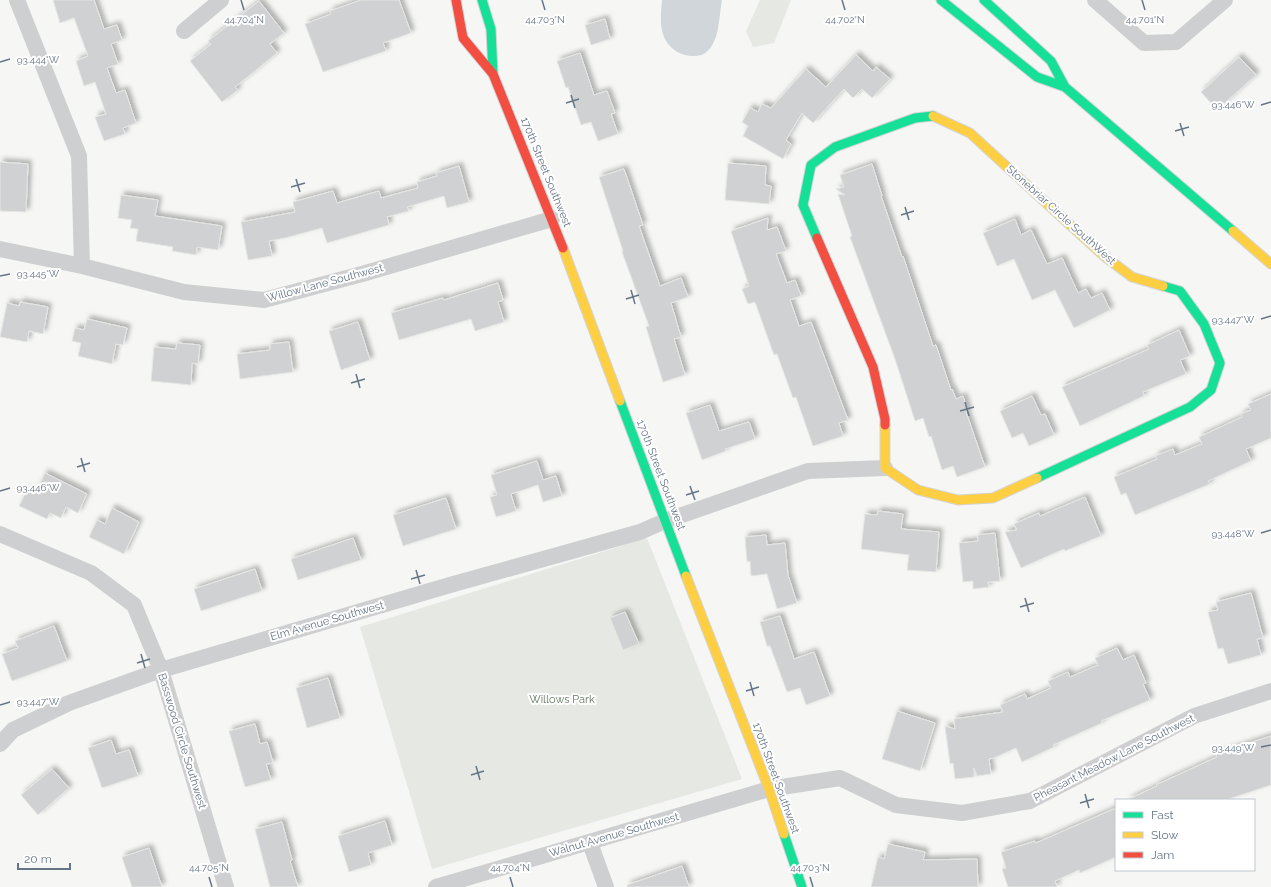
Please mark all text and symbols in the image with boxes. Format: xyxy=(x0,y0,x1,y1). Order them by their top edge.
text: 44.704°N xyxy=(224,14,264,25)
text: 44.703°N xyxy=(525,14,565,25)
text: 44.702°N xyxy=(825,14,865,25)
text: 44.701°N xyxy=(1126,14,1164,25)
text: 93.444°W xyxy=(17,54,60,65)
text: 93.446°W xyxy=(1211,99,1255,110)
street label: 170th Street Southwest xyxy=(518,115,574,229)
street label: Stonebriar Circle SouthWest xyxy=(1004,163,1118,268)
street label: Willow Lane Southwest xyxy=(266,261,385,305)
text: 93.445°W xyxy=(17,268,60,279)
text: 93.447°W xyxy=(1212,314,1255,325)
street label: 170th Street Southwest xyxy=(634,418,688,532)
text: 93.446°W xyxy=(16,482,60,493)
text: 93.448°W xyxy=(1211,528,1255,539)
street label: Elm Avenue Southwest xyxy=(269,598,386,643)
street label: Basswood Circle Southwest xyxy=(155,672,209,811)
park label: Willows Park xyxy=(529,693,595,706)
text: 93.447°W xyxy=(17,696,60,707)
street label: Pheasant Meadow Lane Southwest xyxy=(1032,712,1197,804)
street label: 170th Street Southwest xyxy=(750,721,802,836)
text: 93.449°W xyxy=(1212,742,1255,753)
legend xyxy=(1115,799,1255,871)
text: Fast xyxy=(1151,808,1174,822)
street label: Walnut Avenue Southwest xyxy=(548,810,681,860)
text: Slow xyxy=(1151,828,1178,842)
scale bar xyxy=(18,845,70,871)
text: Jam xyxy=(1151,848,1174,862)
text: 20 m xyxy=(24,852,52,866)
text: 44.705°N xyxy=(189,862,229,873)
text: 44.704°N xyxy=(490,862,530,873)
text: 44.703°N xyxy=(790,862,830,873)

